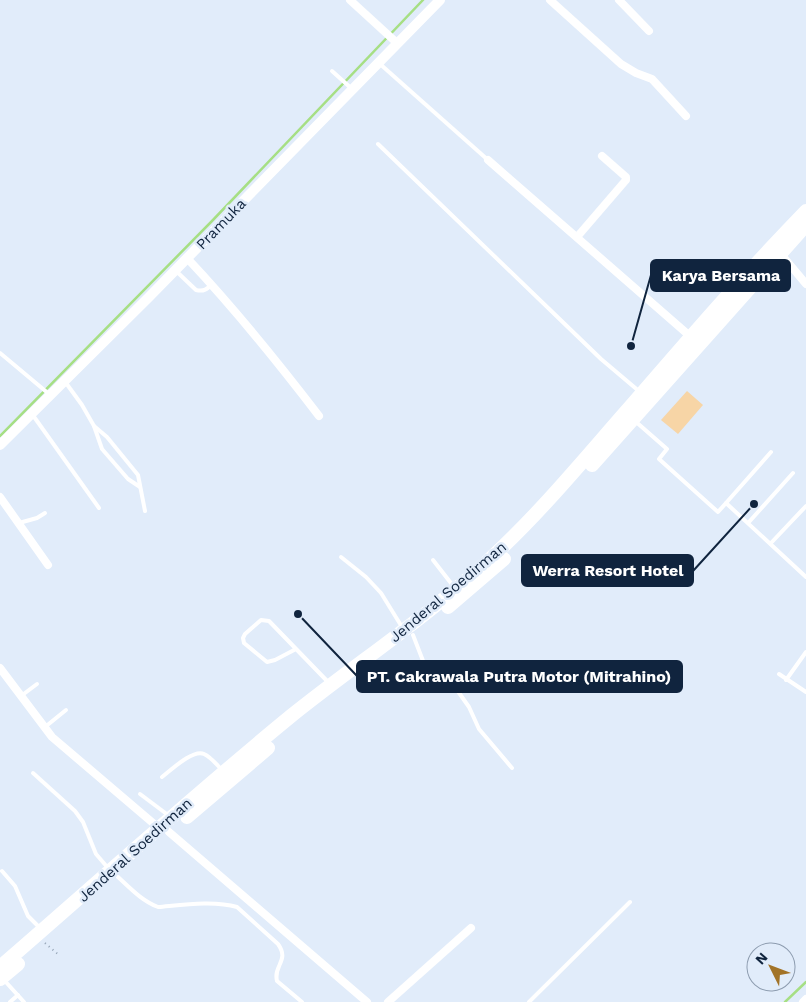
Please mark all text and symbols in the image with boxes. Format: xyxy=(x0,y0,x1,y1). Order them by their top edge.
street label: Pramuka xyxy=(192,194,250,253)
callout: Karya Bersama xyxy=(651,260,790,291)
text: Karya Bersama xyxy=(662,266,781,285)
street label: Jenderal Soedirman xyxy=(386,538,510,646)
callout: Werra Resort Hotel xyxy=(522,555,693,586)
text: Werra Resort Hotel xyxy=(532,561,684,580)
callout: PT. Cakrawala Putra Motor (Mitrahino) xyxy=(357,661,682,692)
text: PT. Cakrawala Putra Motor (Mitrahino) xyxy=(367,667,671,686)
street label: Jenderal Soedirman xyxy=(74,794,196,906)
north arrow xyxy=(746,942,796,992)
text: N xyxy=(752,949,771,968)

